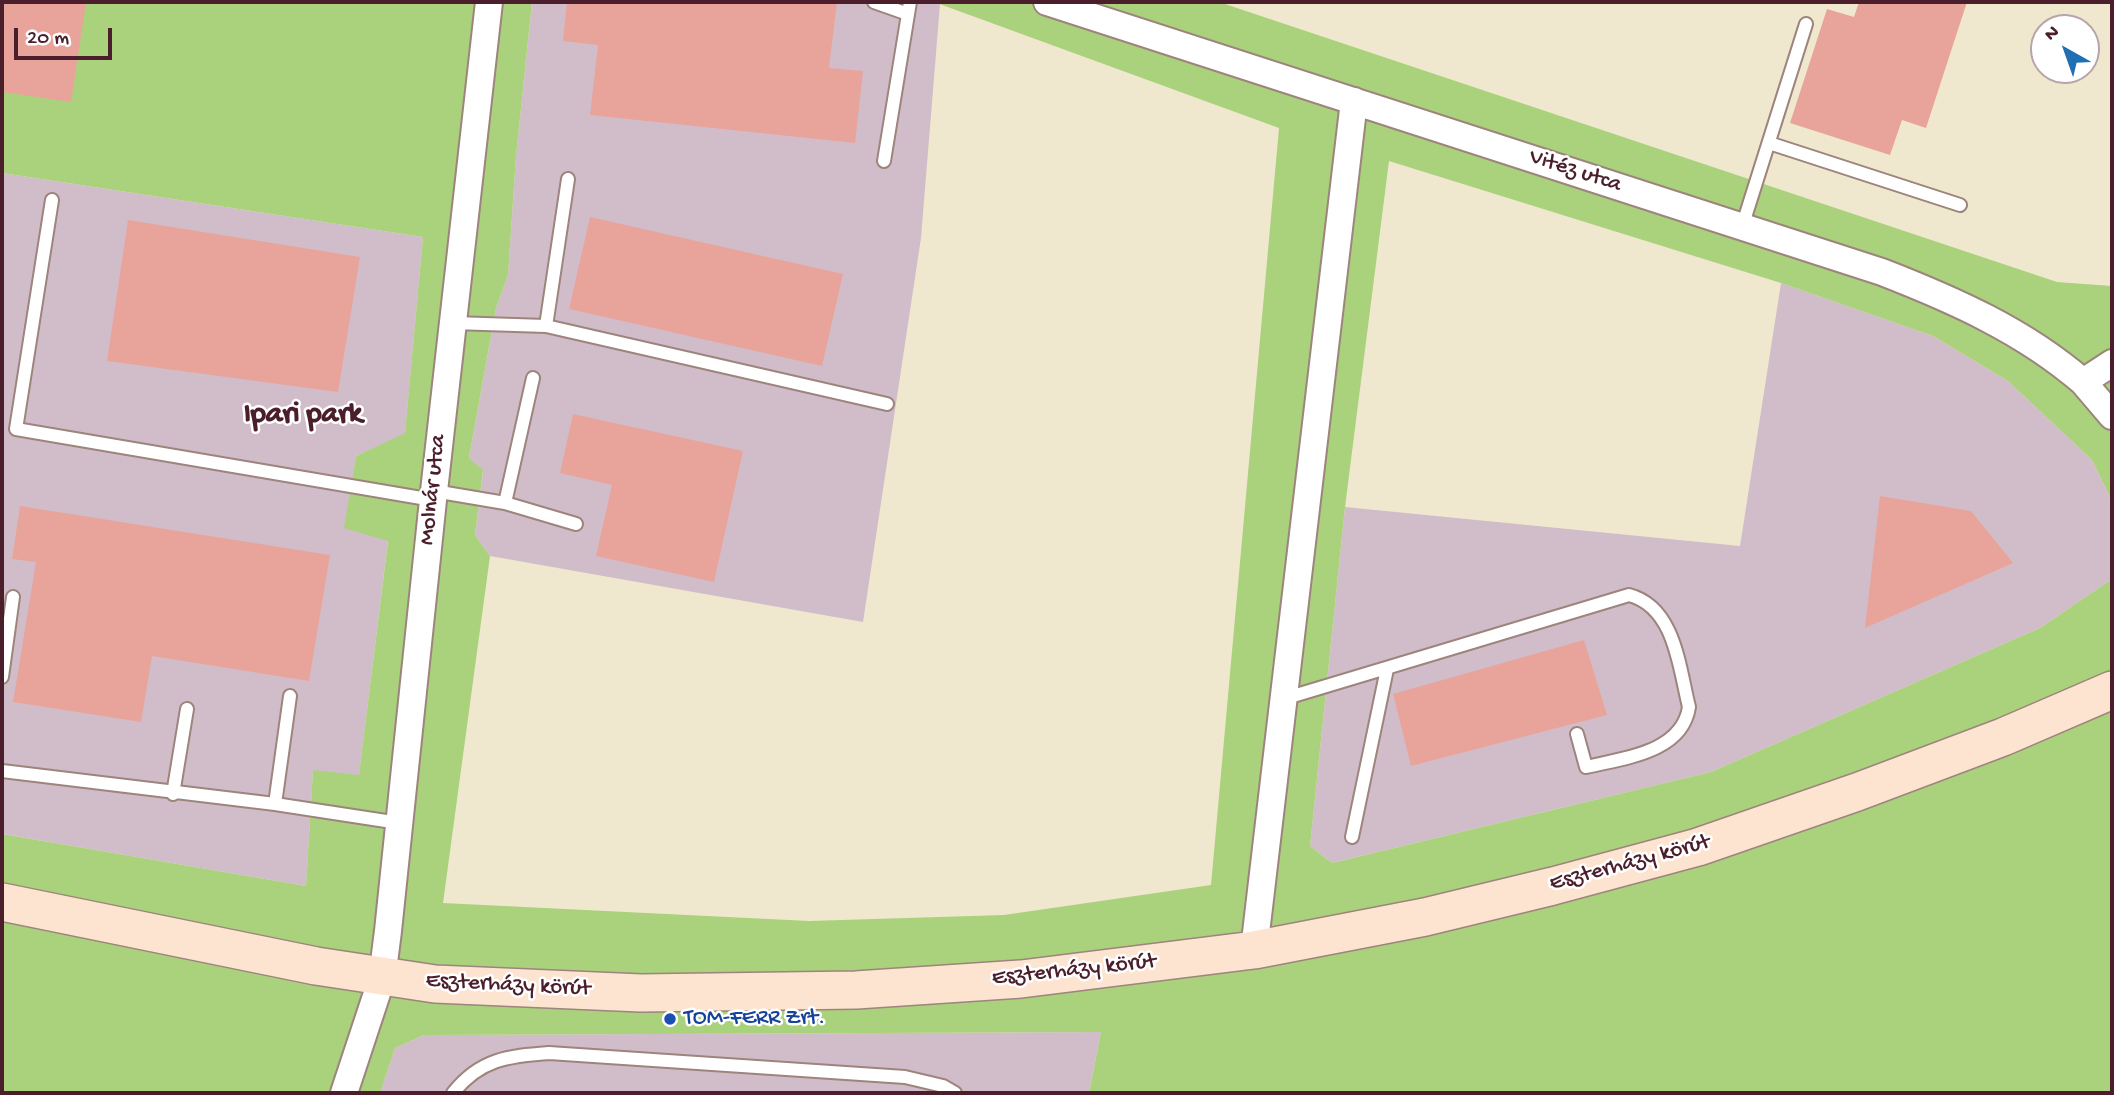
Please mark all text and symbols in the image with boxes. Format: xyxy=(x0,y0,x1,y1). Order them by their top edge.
scale bar xyxy=(18,14,116,58)
north arrow xyxy=(2030,14,2100,84)
text: N xyxy=(2040,21,2065,47)
text: 20 m xyxy=(27,27,69,52)
street label: Vitéz utca xyxy=(1525,144,1625,200)
district label: Ipari park xyxy=(244,398,362,434)
street label: Molnár utca xyxy=(414,433,454,547)
street label: Eszterházy körút xyxy=(1547,829,1713,899)
street label: Eszterházy körút xyxy=(991,949,1157,993)
street label: Eszterházy körút xyxy=(425,968,591,1004)
place label: TOM-FERR Zrt. xyxy=(684,1005,825,1033)
marker: TOM-FERR Zrt. xyxy=(662,1011,678,1027)

